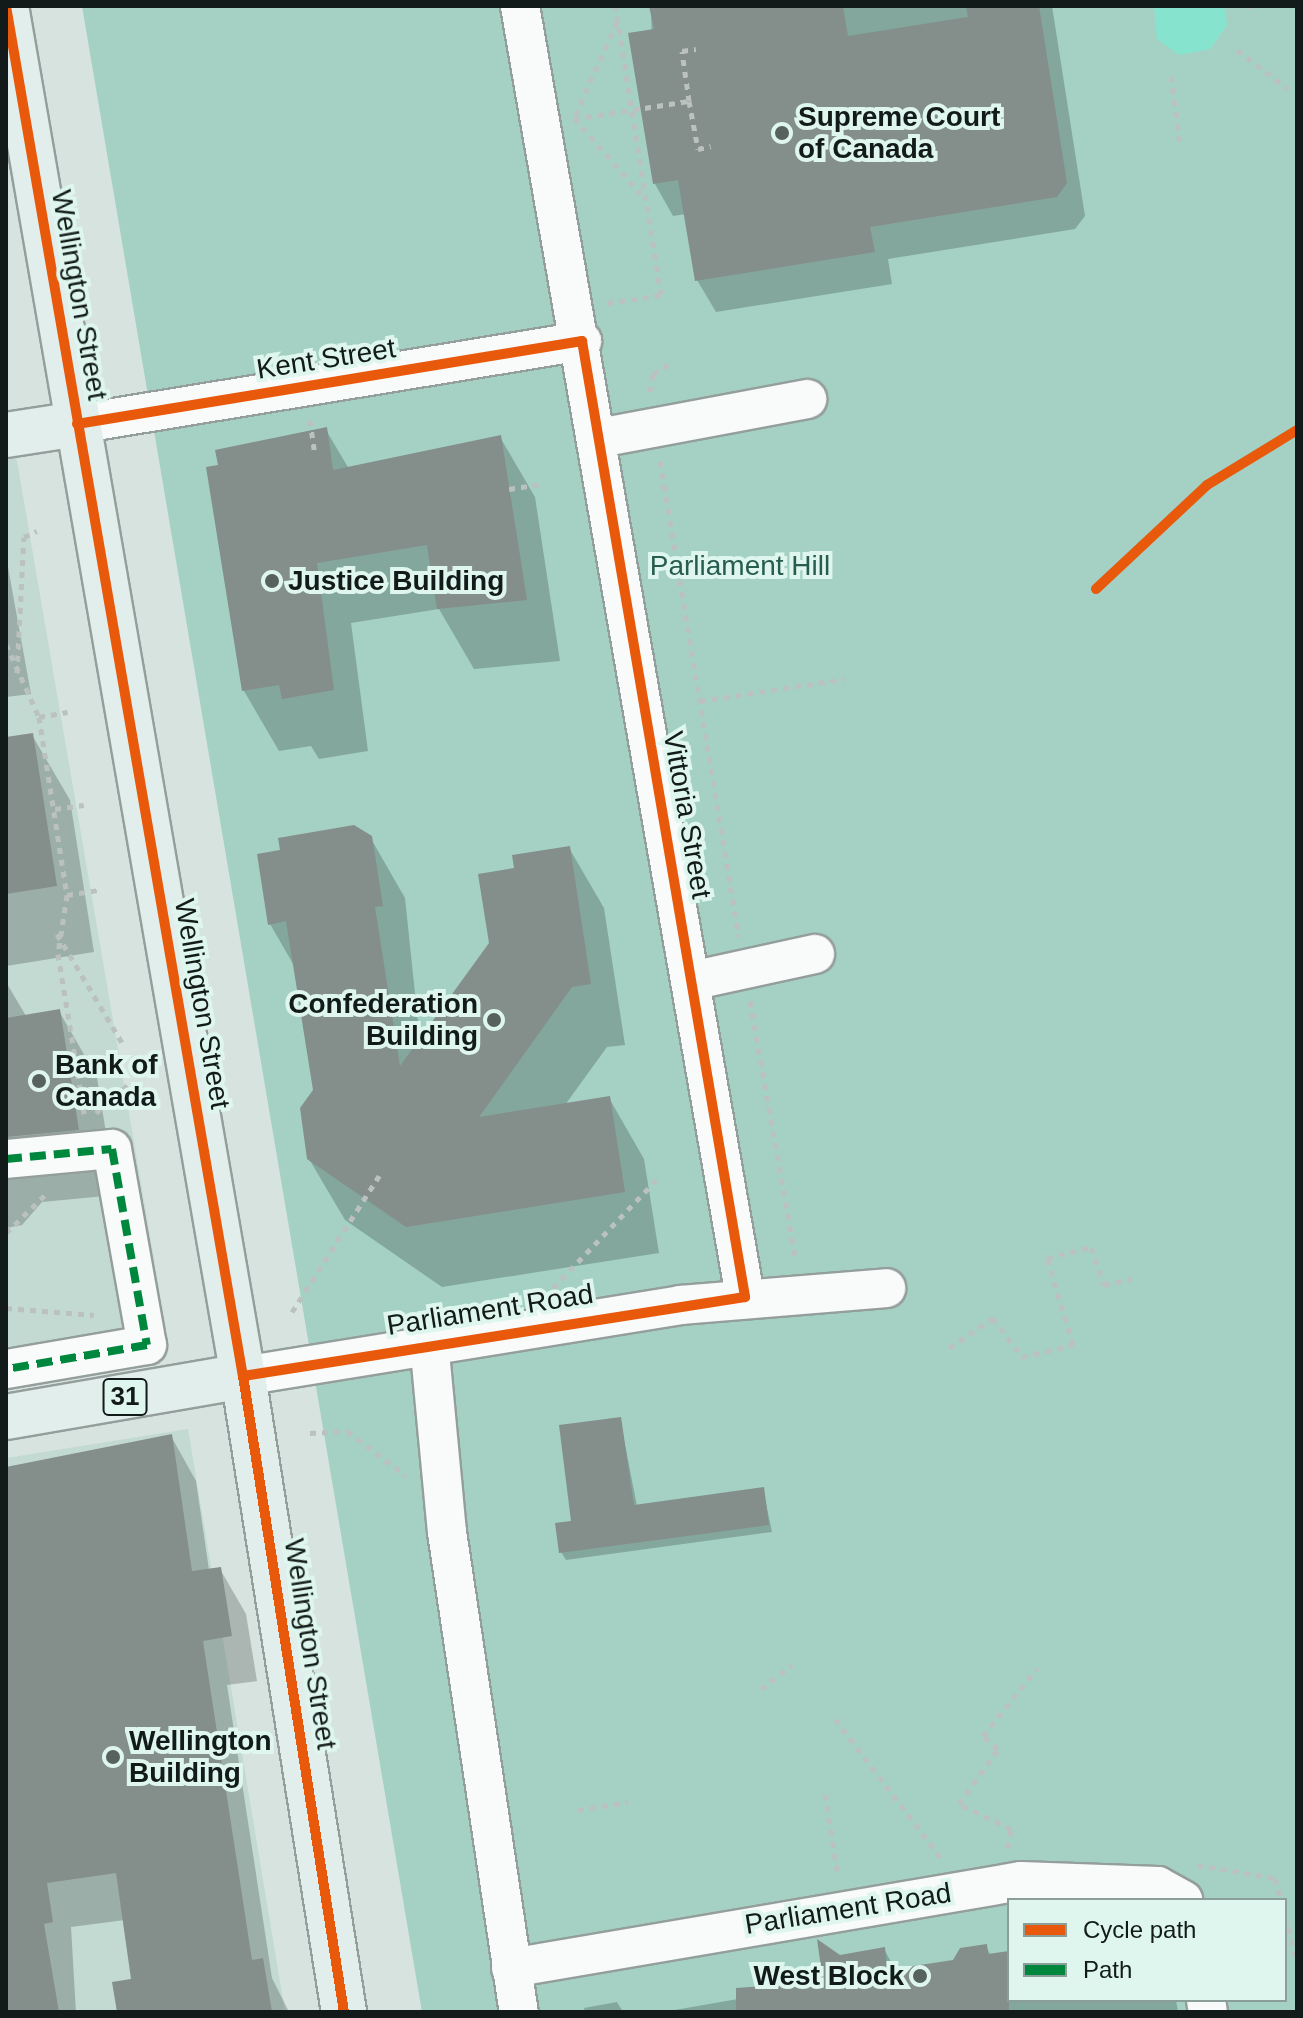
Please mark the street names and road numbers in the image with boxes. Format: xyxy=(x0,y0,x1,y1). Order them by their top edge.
street label: Wellington Street xyxy=(44,187,114,403)
street label: Kent Street xyxy=(254,331,398,387)
street label: Vittoria Street xyxy=(656,729,718,901)
street label: Wellington Street xyxy=(167,896,237,1112)
street label: Parliament Road xyxy=(384,1277,596,1343)
road number: 31 xyxy=(101,1375,149,1419)
street label: Wellington Street xyxy=(277,1536,343,1752)
street label: Parliament Road xyxy=(742,1876,954,1942)

